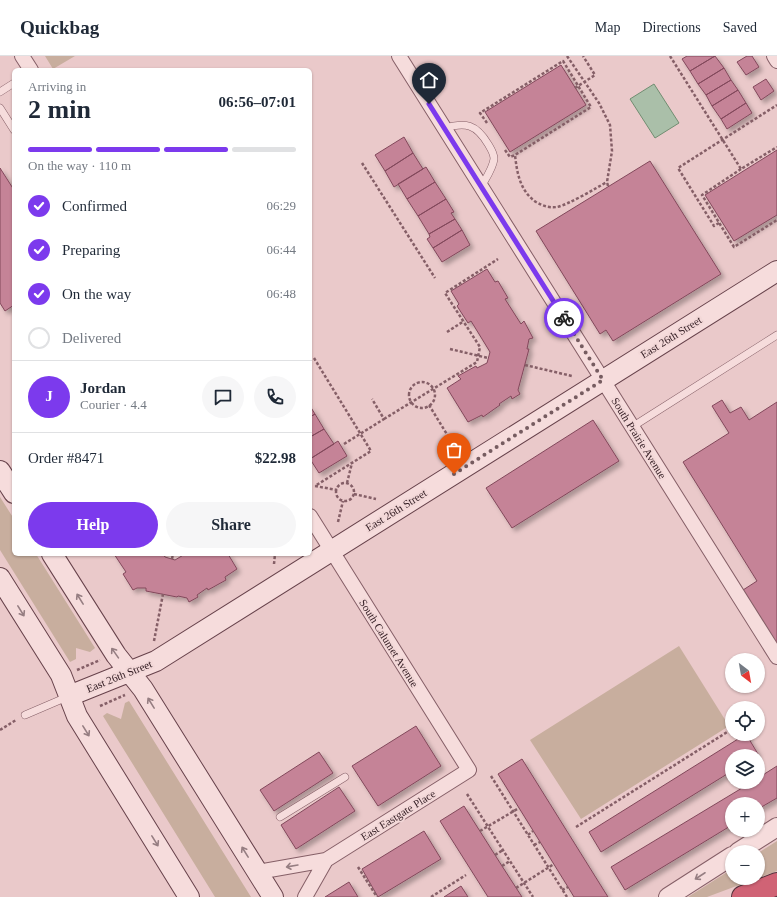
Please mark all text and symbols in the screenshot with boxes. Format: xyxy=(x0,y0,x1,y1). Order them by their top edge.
text: Quickbag xyxy=(20,17,99,38)
text: Map xyxy=(595,20,620,35)
text: Directions xyxy=(642,20,701,35)
text: Saved xyxy=(723,20,757,35)
pin xyxy=(412,63,446,104)
icon: home xyxy=(418,69,440,91)
text: Arriving in xyxy=(28,79,86,94)
text: 06:56–07:01 xyxy=(219,94,296,110)
text: 2 min xyxy=(28,95,91,124)
text: On the way · 110 m xyxy=(28,158,131,173)
icon: check xyxy=(28,195,50,217)
text: Confirmed xyxy=(62,198,127,214)
text: 06:29 xyxy=(266,198,296,213)
icon: check xyxy=(28,239,50,261)
text: Preparing xyxy=(62,242,120,258)
text: 06:44 xyxy=(266,242,296,257)
icon: check xyxy=(28,283,50,305)
text: On the way xyxy=(62,286,131,302)
text: 06:48 xyxy=(266,286,296,301)
courier xyxy=(544,298,584,338)
icon: bike xyxy=(553,307,575,329)
street label: East 26th Street xyxy=(638,313,704,361)
text: Delivered xyxy=(62,330,121,346)
button: chat xyxy=(202,376,244,418)
button: phone xyxy=(254,376,296,418)
text: Jordan xyxy=(80,380,126,396)
text: J xyxy=(45,388,53,404)
street label: South Prairie Avenue xyxy=(609,395,669,481)
text: Courier · 4.4 xyxy=(80,397,147,412)
pin xyxy=(437,433,471,474)
icon: bag xyxy=(443,439,465,461)
text: Order #8471 xyxy=(28,450,104,466)
text: $22.98 xyxy=(255,450,296,466)
street label: East 26th Street xyxy=(363,486,429,534)
button: Help xyxy=(28,502,158,548)
button: Share xyxy=(166,502,296,548)
one-way arrow xyxy=(76,593,84,605)
street label: South Calumet Avenue xyxy=(357,597,421,689)
one-way arrow xyxy=(17,605,25,617)
one-way arrow xyxy=(111,648,119,659)
north arrow xyxy=(725,653,765,693)
map controls xyxy=(725,653,765,885)
street label: East 26th Street xyxy=(84,657,154,695)
one-way arrow xyxy=(147,697,155,709)
button: locate xyxy=(725,701,765,741)
one-way arrow xyxy=(83,725,91,737)
button: layers xyxy=(725,749,765,789)
street label: East Eastgate Place xyxy=(359,787,438,843)
button: + xyxy=(725,797,765,837)
one-way arrow xyxy=(151,835,159,846)
button: − xyxy=(725,845,765,885)
one-way arrow xyxy=(241,847,249,858)
one-way arrow xyxy=(286,862,299,870)
one-way arrow xyxy=(694,873,706,881)

